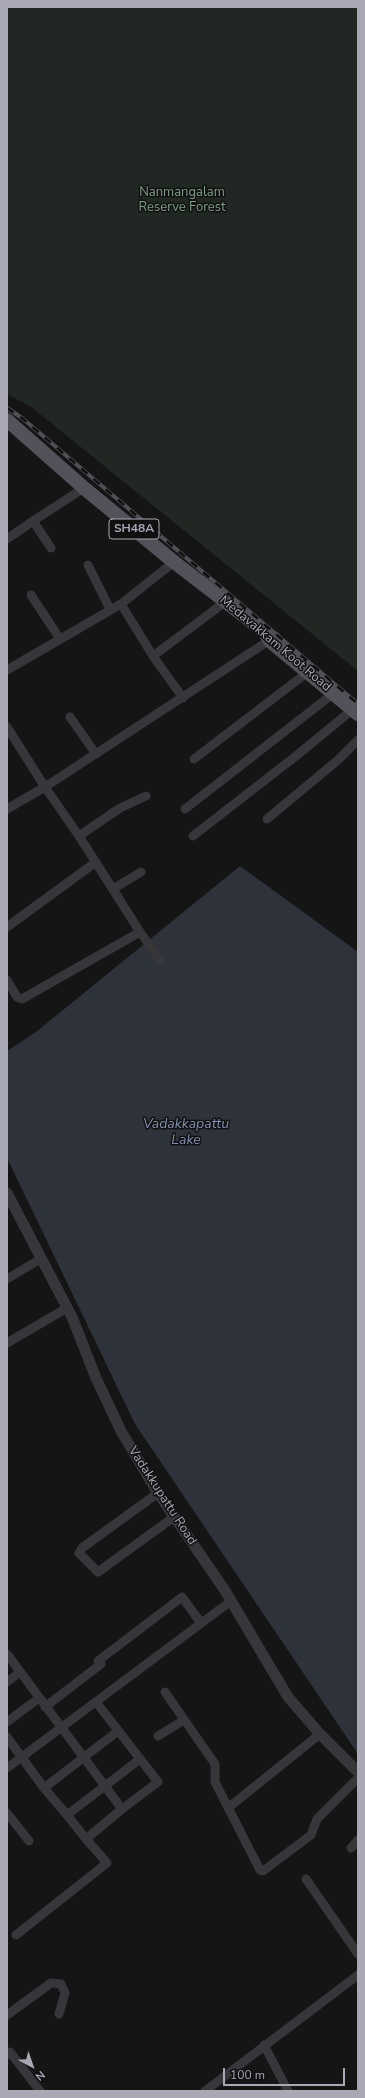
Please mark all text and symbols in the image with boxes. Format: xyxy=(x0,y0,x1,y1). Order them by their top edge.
park label: Nanmangalam Reserve Forest xyxy=(139,185,225,216)
road number: SH48A xyxy=(109,519,159,539)
street label: Medavakkam Koot Road xyxy=(216,593,334,695)
water label: Vadakkapattu Lake xyxy=(143,1117,229,1150)
street label: Vadakkupattu Road xyxy=(124,1444,200,1548)
north arrow xyxy=(12,2046,52,2086)
scale bar xyxy=(225,2060,347,2086)
text: N xyxy=(32,2067,48,2084)
text: 100 m xyxy=(230,2067,265,2083)

